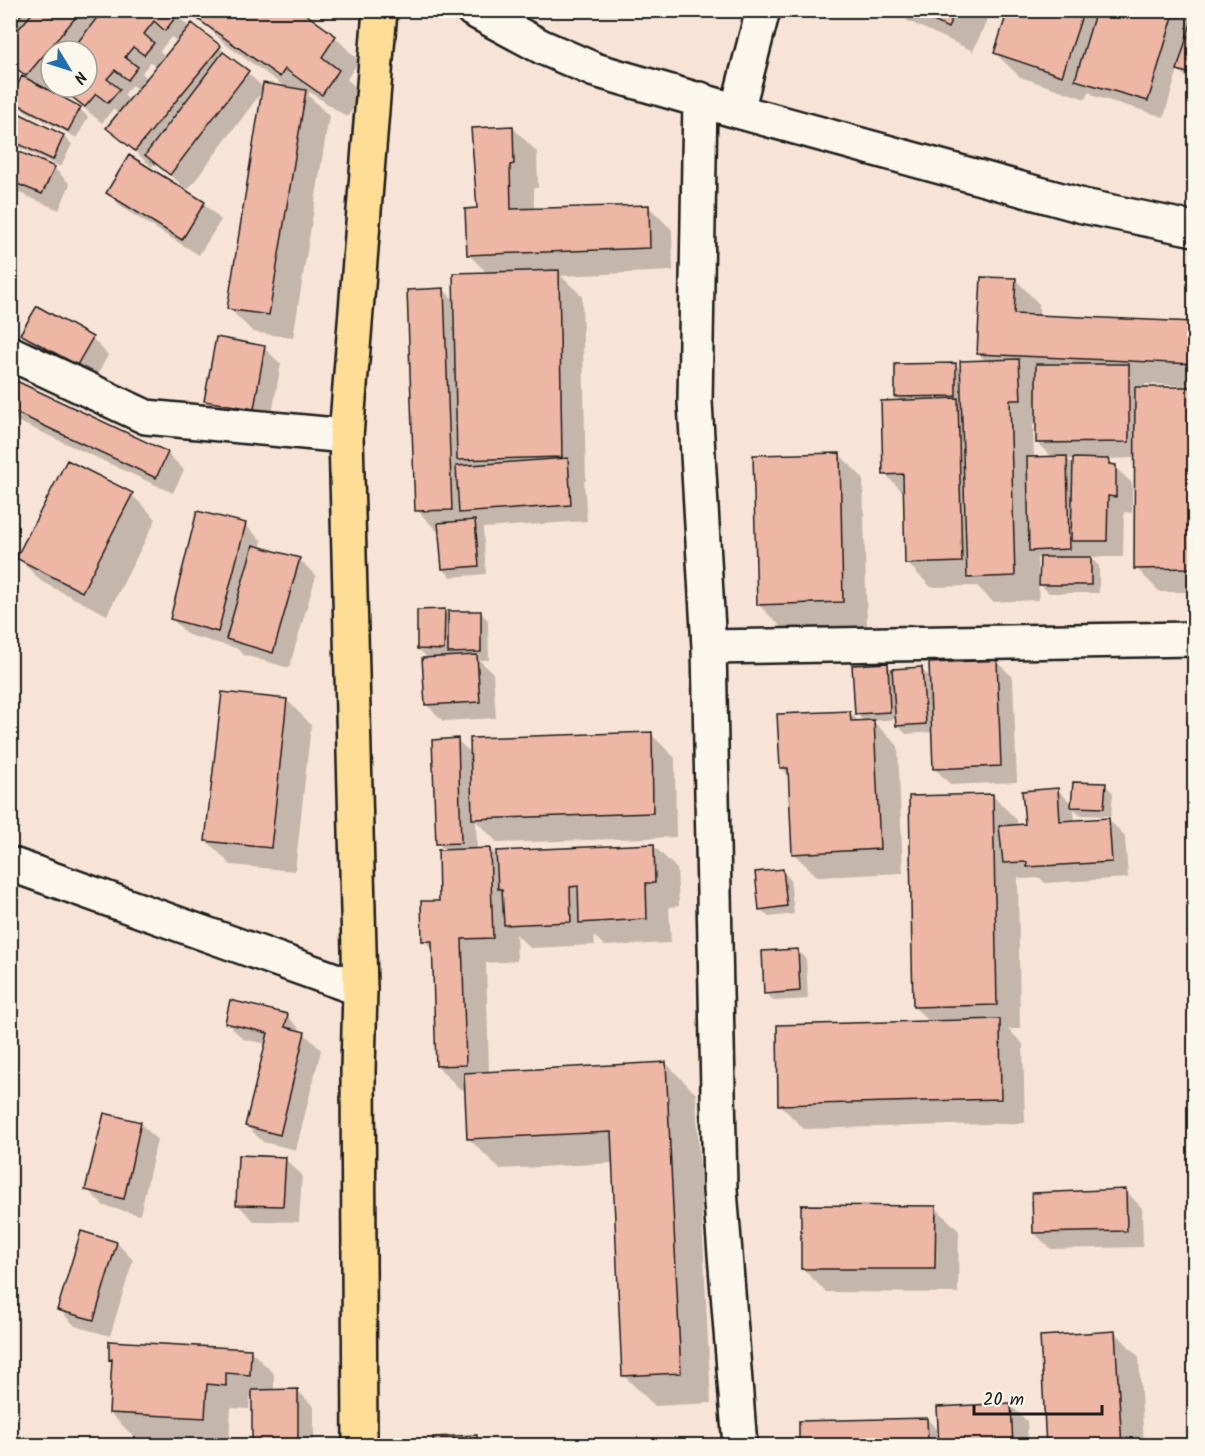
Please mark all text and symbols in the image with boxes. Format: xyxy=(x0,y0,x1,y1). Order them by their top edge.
north arrow xyxy=(39,39,99,99)
text: N xyxy=(67,66,93,89)
scale bar xyxy=(974,1378,1102,1416)
text: 20 m xyxy=(983,1386,1024,1415)

